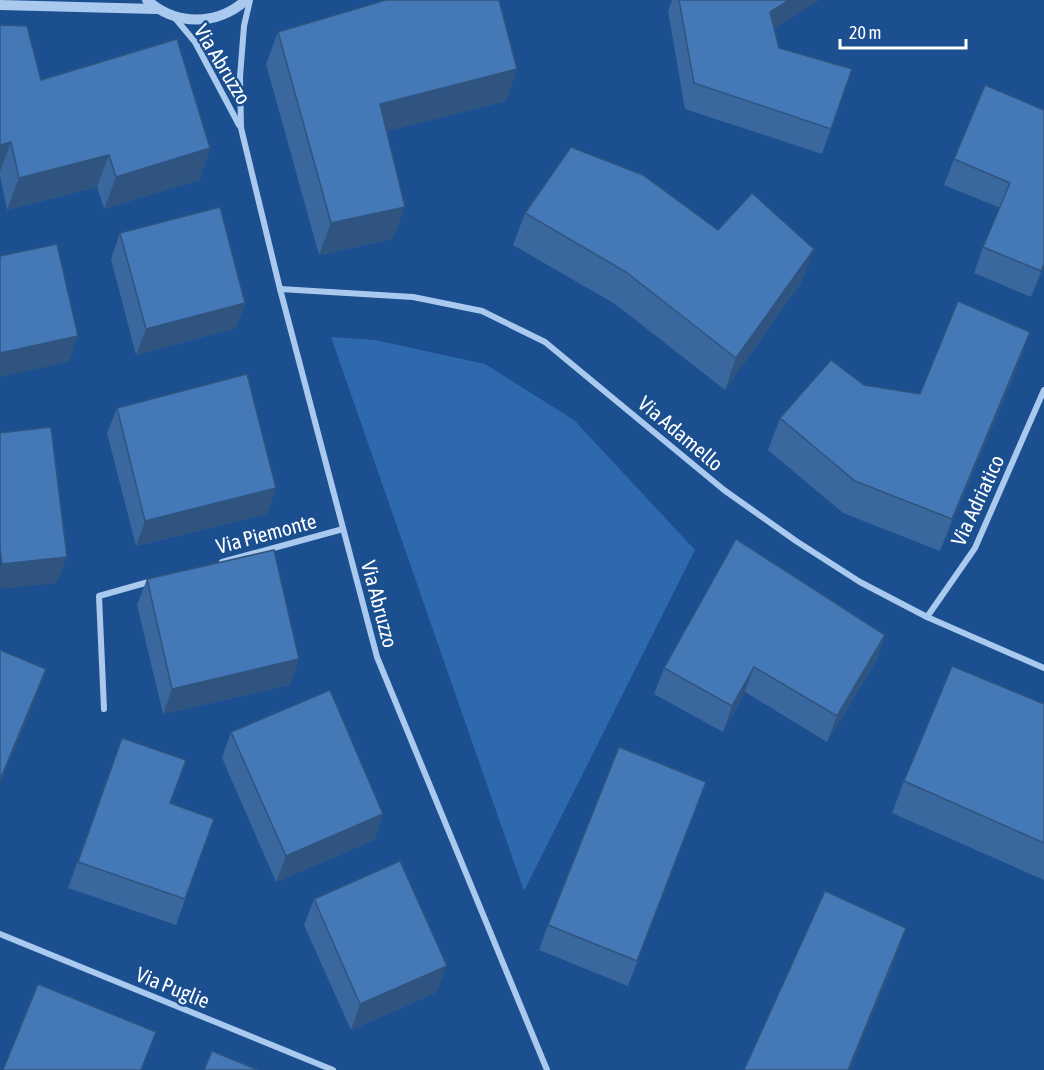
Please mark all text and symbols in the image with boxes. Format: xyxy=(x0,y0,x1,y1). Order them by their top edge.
scale bar xyxy=(840,12,966,50)
street label: Via Abruzzo xyxy=(190,20,256,108)
text: 20 m xyxy=(849,22,881,43)
street label: Via Adamello xyxy=(634,391,728,475)
street label: Via Adriatico xyxy=(946,451,1008,549)
street label: Via Piemonte xyxy=(213,508,319,558)
street label: Via Abruzzo xyxy=(357,558,403,650)
street label: Via Puglie xyxy=(133,961,213,1013)

